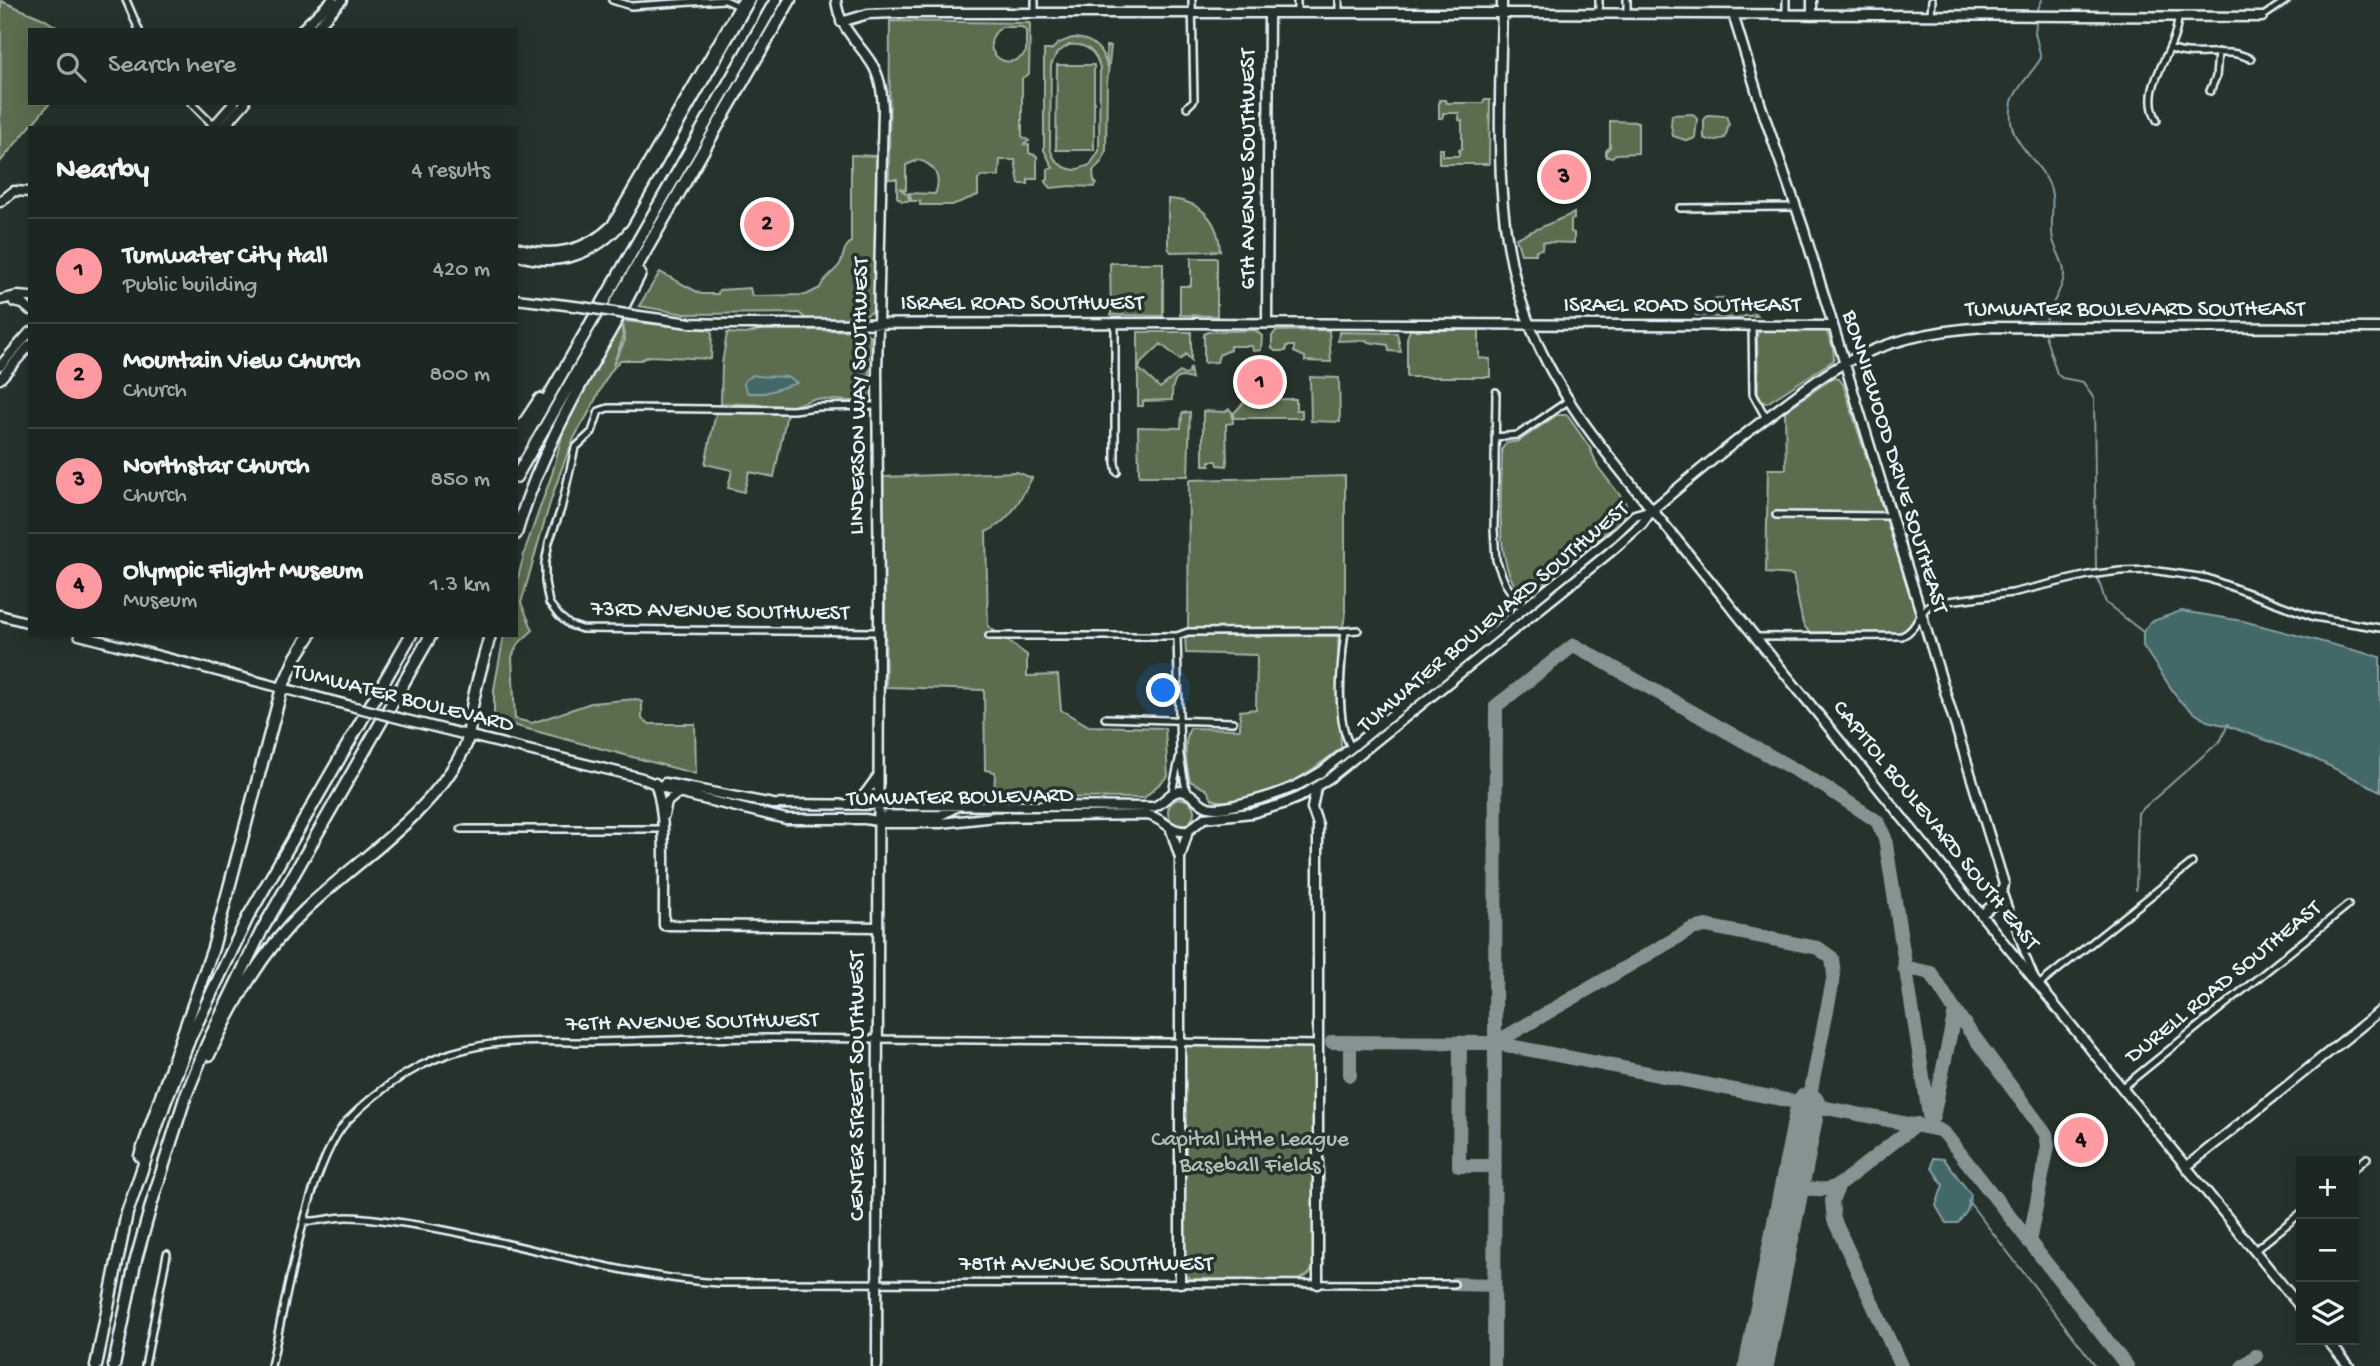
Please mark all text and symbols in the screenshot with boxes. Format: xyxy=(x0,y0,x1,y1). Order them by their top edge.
search box xyxy=(28,28,518,105)
street label: 6TH AVENUE SOUTHWEST xyxy=(1236,47,1263,290)
icon: search xyxy=(52,48,90,86)
text: Search here xyxy=(108,51,236,82)
pin: 3 xyxy=(1541,151,1587,203)
text: Nearby xyxy=(56,154,149,189)
text: 4 results xyxy=(411,158,490,185)
pin: 2 xyxy=(744,198,790,250)
text: Tumwater City Hall xyxy=(123,242,328,273)
street label: LINDERSON WAY SOUTHWEST xyxy=(844,256,876,535)
text: 1 xyxy=(74,257,84,284)
text: 420 m xyxy=(433,257,490,284)
text: Public building xyxy=(123,273,257,300)
street label: ISRAEL ROAD SOUTHWEST xyxy=(900,291,1145,318)
street label: ISRAEL ROAD SOUTHEAST xyxy=(1563,293,1802,320)
street label: TUMWATER BOULEVARD SOUTHEAST xyxy=(1963,297,2306,324)
street label: BONNIEWOOD DRIVE SOUTHEAST xyxy=(1835,306,1953,618)
text: Mountain View Church xyxy=(123,347,360,378)
pin: 1 xyxy=(1237,356,1283,408)
text: 2 xyxy=(73,362,85,389)
text: 800 m xyxy=(430,362,490,389)
text: Church xyxy=(123,378,187,405)
text: Northstar Church xyxy=(123,452,310,483)
text: 3 xyxy=(73,467,85,494)
text: 850 m xyxy=(430,467,490,494)
text: Church xyxy=(123,483,187,510)
street label: TUMWATER BOULEVARD SOUTHWEST xyxy=(1351,496,1636,741)
text: Olympic Flight Museum xyxy=(123,557,363,588)
text: 4 xyxy=(74,572,84,599)
text: 1.3 km xyxy=(430,572,490,599)
text: Museum xyxy=(123,588,197,615)
street label: 73RD AVENUE SOUTHWEST xyxy=(590,596,851,628)
street label: TUMWATER BOULEVARD xyxy=(288,658,517,740)
your location xyxy=(1146,673,1180,707)
street label: CAPITOL BOULEVARD SOUTH EAST xyxy=(1826,696,2045,957)
street label: TUMWATER BOULEVARD xyxy=(844,783,1075,814)
street label: DURELL ROAD SOUTHEAST xyxy=(2119,895,2328,1072)
street label: CENTER STREET SOUTHWEST xyxy=(845,950,872,1221)
street label: 76TH AVENUE SOUTHWEST xyxy=(564,1007,820,1039)
pin: 4 xyxy=(2058,1114,2104,1166)
park label: Capital Little League Baseball Fields xyxy=(1151,1127,1350,1180)
map controls xyxy=(2296,1156,2359,1345)
button: + xyxy=(2296,1156,2359,1219)
button: − xyxy=(2296,1219,2359,1282)
street label: 78TH AVENUE SOUTHWEST xyxy=(958,1252,1214,1279)
button: layers xyxy=(2296,1282,2359,1345)

